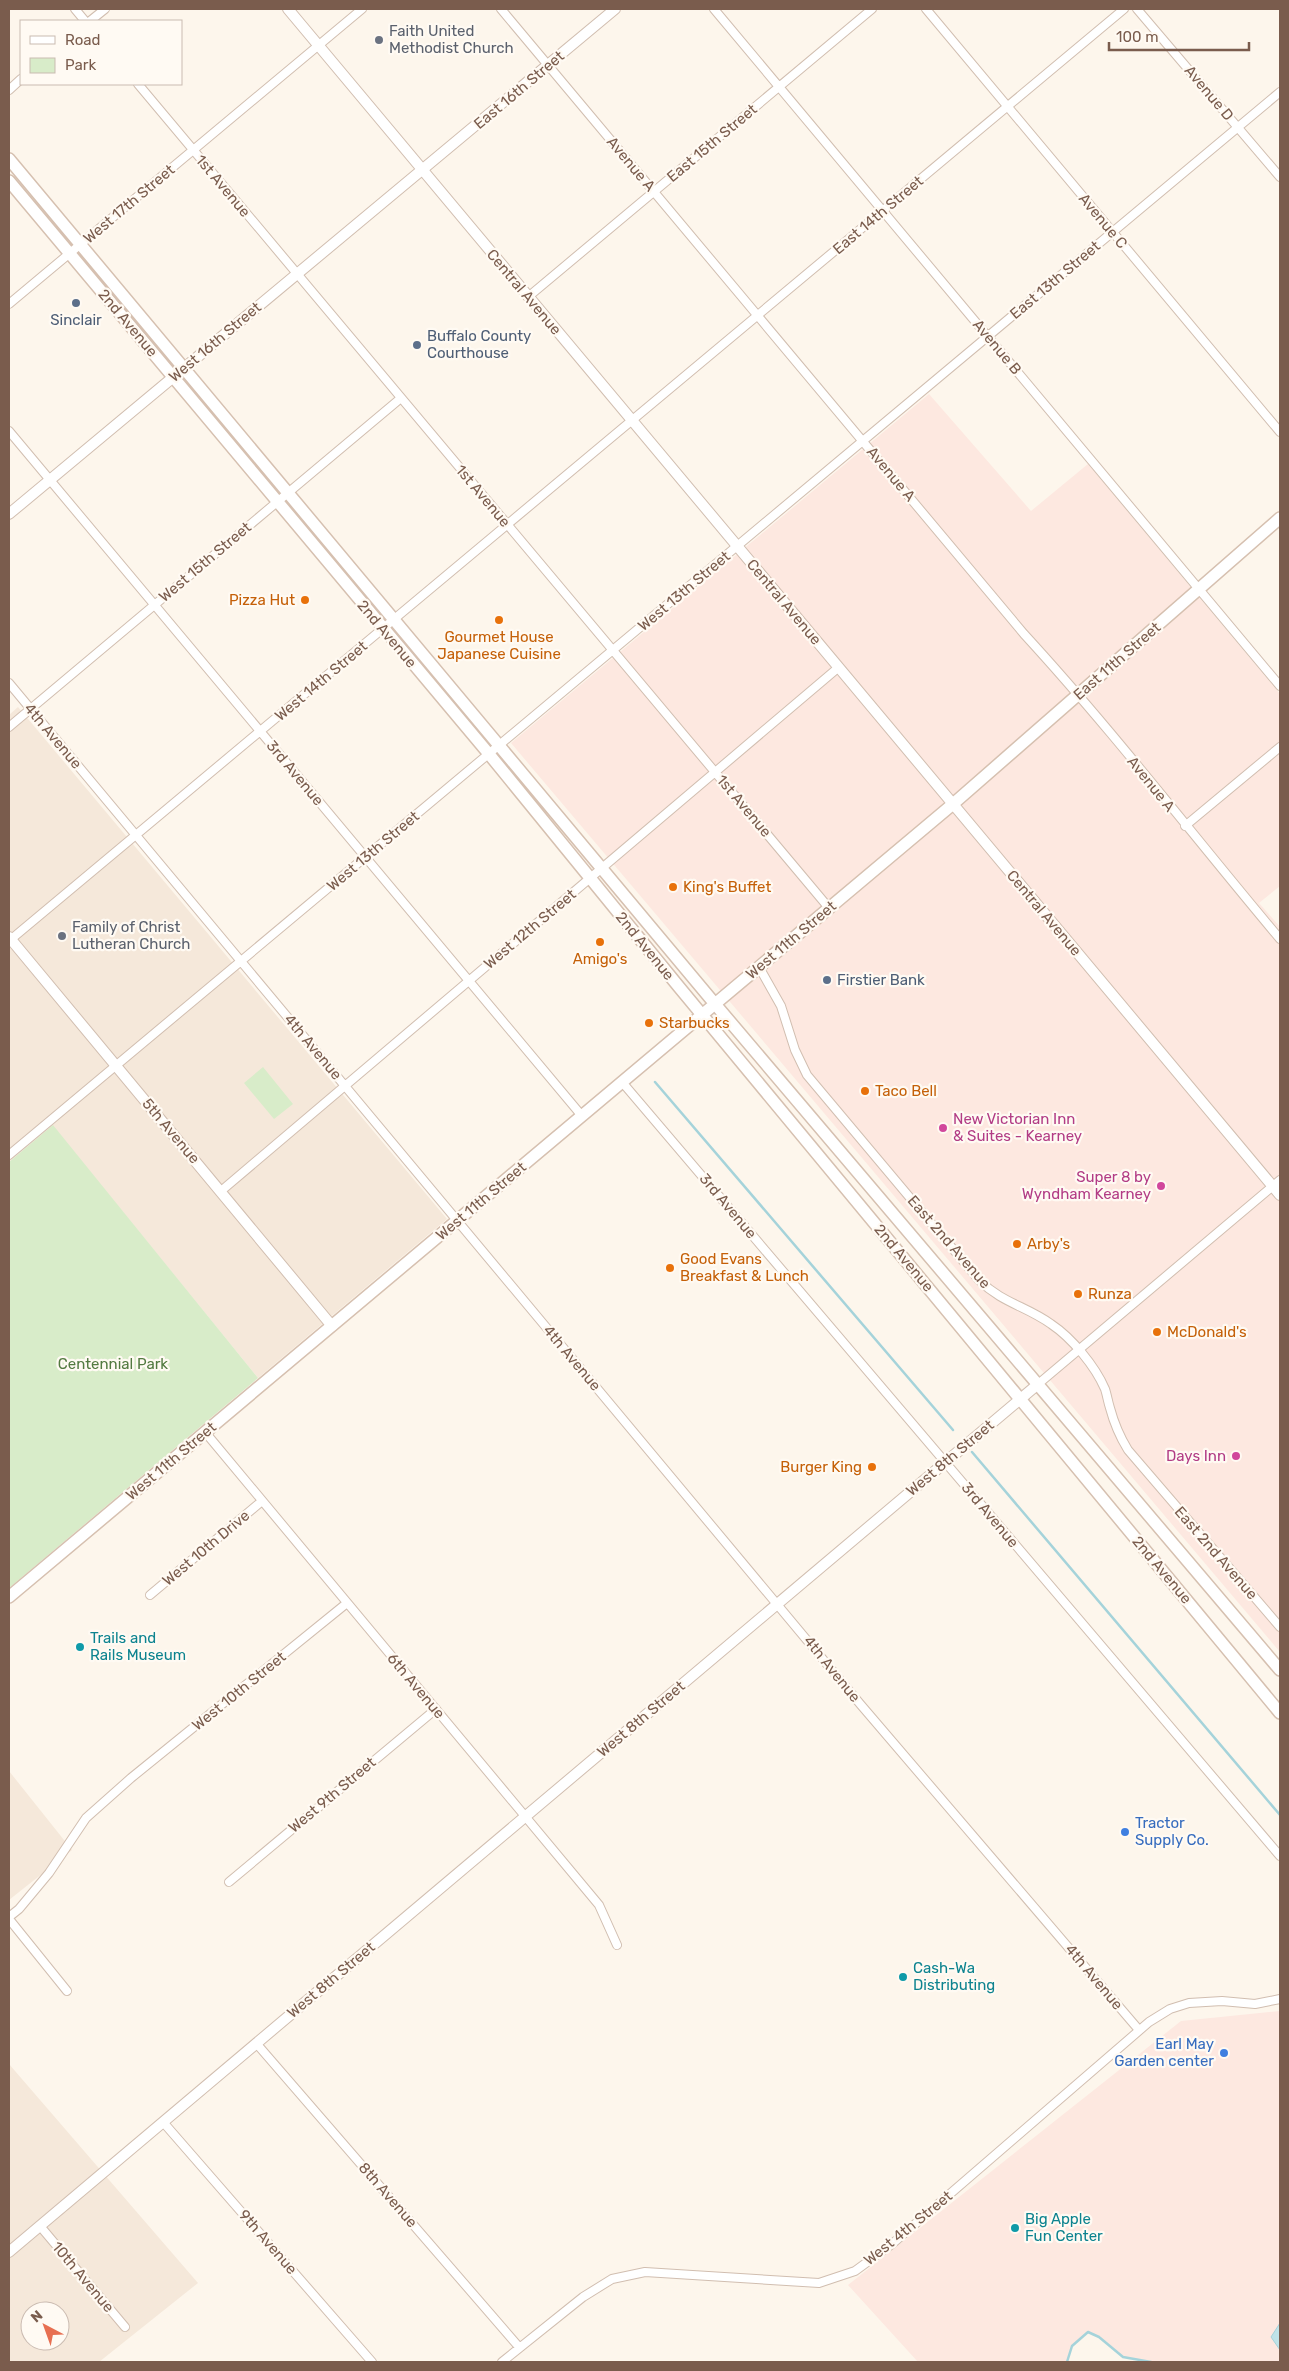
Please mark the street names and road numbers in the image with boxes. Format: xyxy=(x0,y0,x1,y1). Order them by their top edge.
street label: East 16th Street xyxy=(470,47,568,133)
street label: Avenue D xyxy=(1181,62,1237,124)
street label: East 15th Street xyxy=(663,100,761,186)
street label: Avenue A xyxy=(603,133,659,195)
street label: 1st Avenue xyxy=(192,151,254,221)
street label: West 17th Street xyxy=(80,161,178,247)
street label: East 14th Street xyxy=(829,172,927,258)
street label: Avenue C xyxy=(1075,190,1131,252)
street label: East 13th Street xyxy=(1006,237,1104,323)
street label: Central Avenue xyxy=(483,245,565,339)
street label: 2nd Avenue xyxy=(95,286,161,360)
street label: West 16th Street xyxy=(165,298,265,386)
street label: Avenue B xyxy=(969,316,1025,378)
street label: Avenue A xyxy=(863,443,919,505)
street label: 1st Avenue xyxy=(452,461,514,531)
street label: West 15th Street xyxy=(155,518,255,606)
street label: West 13th Street xyxy=(634,547,734,635)
street label: Central Avenue xyxy=(743,555,825,649)
street label: 2nd Avenue xyxy=(354,597,420,671)
street label: East 11th Street xyxy=(1070,618,1164,704)
street label: West 14th Street xyxy=(271,637,371,725)
street label: 4th Avenue xyxy=(20,700,86,772)
street label: 3rd Avenue xyxy=(263,737,327,809)
street label: Avenue A xyxy=(1123,753,1179,815)
street label: 1st Avenue xyxy=(713,771,775,841)
street label: West 13th Street xyxy=(323,807,423,895)
street label: Central Avenue xyxy=(1003,866,1085,960)
street label: West 12th Street xyxy=(480,885,580,973)
street label: West 11th Street xyxy=(742,897,840,983)
street label: 2nd Avenue xyxy=(612,908,678,984)
street label: 4th Avenue xyxy=(280,1011,346,1083)
street label: 5th Avenue xyxy=(138,1095,204,1167)
street label: West 11th Street xyxy=(432,1158,530,1244)
street label: 3rd Avenue xyxy=(696,1170,760,1242)
street label: East 2nd Avenue xyxy=(904,1192,994,1292)
street label: 2nd Avenue xyxy=(870,1220,938,1296)
street label: 4th Avenue xyxy=(539,1322,605,1394)
street label: West 8th Street xyxy=(903,1416,998,1500)
street label: West 11th Street xyxy=(122,1418,220,1504)
street label: 3rd Avenue xyxy=(958,1479,1022,1551)
street label: East 2nd Avenue xyxy=(1171,1503,1261,1603)
street label: West 10th Drive xyxy=(159,1506,253,1590)
street label: 2nd Avenue xyxy=(1129,1533,1195,1607)
street label: 4th Avenue xyxy=(800,1632,864,1706)
street label: West 10th Street xyxy=(189,1648,290,1734)
street label: 6th Avenue xyxy=(383,1650,449,1722)
street label: West 8th Street xyxy=(594,1677,689,1761)
street label: West 9th Street xyxy=(285,1753,379,1837)
street label: West 8th Street xyxy=(284,1938,379,2022)
street label: 4th Avenue xyxy=(1061,1941,1127,2013)
street label: 8th Avenue xyxy=(355,2159,421,2231)
street label: West 4th Street xyxy=(860,2187,956,2269)
street label: 9th Avenue xyxy=(235,2206,301,2278)
street label: 10th Avenue xyxy=(48,2238,118,2316)

